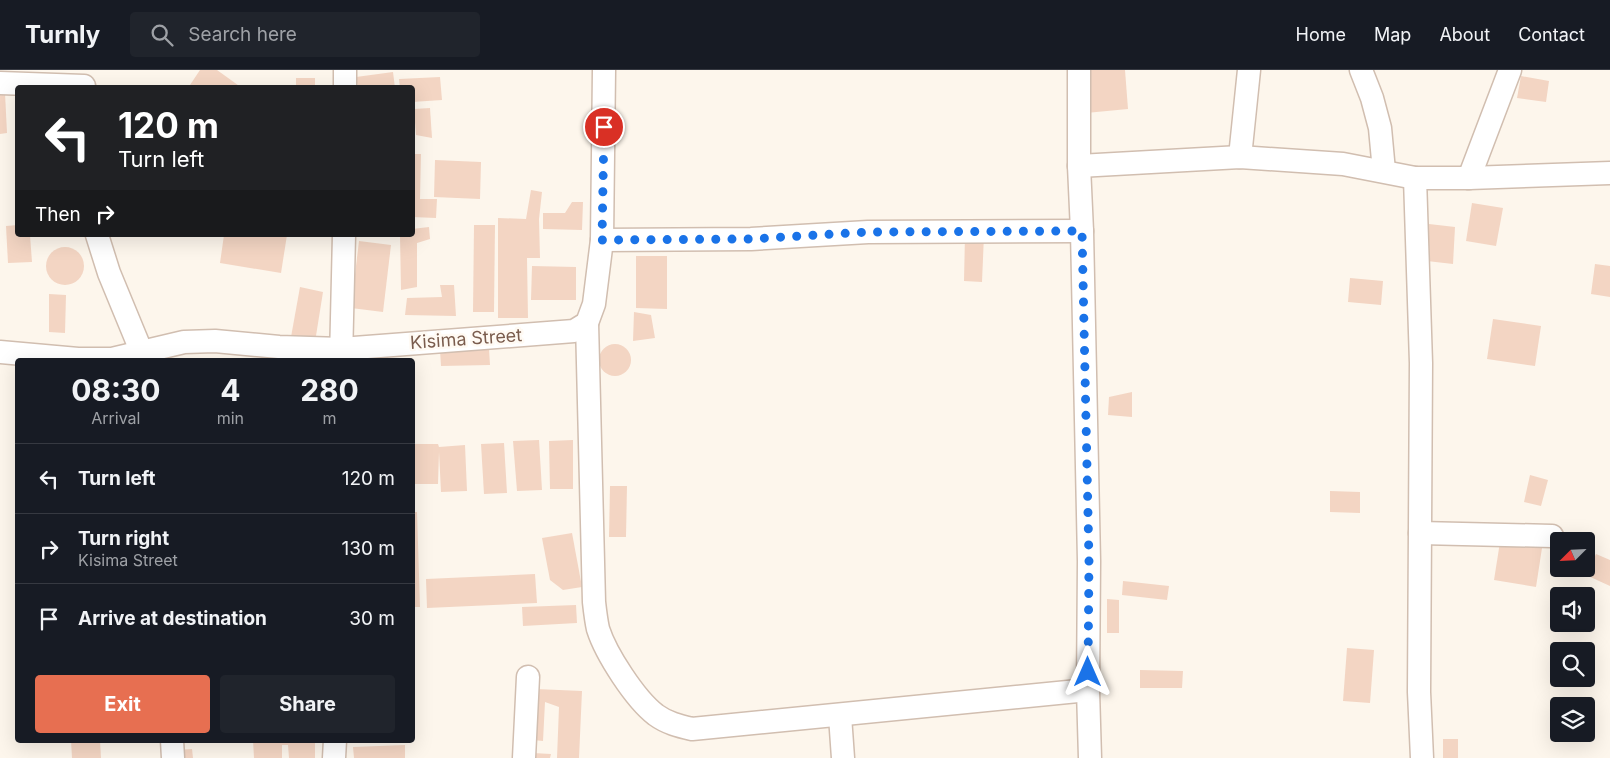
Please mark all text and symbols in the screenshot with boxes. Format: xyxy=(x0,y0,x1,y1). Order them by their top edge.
search box xyxy=(130,12,480,57)
text: Turnly xyxy=(25,20,100,49)
icon: search xyxy=(148,21,176,49)
text: Search here xyxy=(188,23,297,46)
text: Home xyxy=(1296,24,1346,45)
text: Map xyxy=(1374,24,1411,45)
text: About xyxy=(1439,24,1490,45)
text: Contact xyxy=(1518,24,1585,45)
text: 120 m xyxy=(118,104,219,146)
icon: left xyxy=(35,105,100,170)
pin xyxy=(583,106,625,148)
icon: arrive xyxy=(590,113,618,141)
text: Turn left xyxy=(118,146,204,172)
icon: right xyxy=(91,200,119,228)
text: Then xyxy=(35,203,81,226)
street label: Kisima Street xyxy=(409,324,523,353)
text: 08:30 xyxy=(71,372,161,408)
text: 4 xyxy=(220,372,241,408)
text: 280 xyxy=(300,372,359,408)
text: Arrival xyxy=(91,408,140,428)
text: min xyxy=(217,408,244,428)
text: m xyxy=(323,408,337,428)
icon: left xyxy=(35,465,63,493)
text: Turn left xyxy=(78,467,156,490)
text: 120 m xyxy=(342,467,395,490)
text: Turn right xyxy=(78,527,169,550)
north arrow xyxy=(1550,532,1595,578)
map controls xyxy=(1550,532,1595,742)
icon: right xyxy=(35,535,63,563)
text: 130 m xyxy=(342,537,395,560)
text: Kisima Street xyxy=(78,550,178,570)
button: sound xyxy=(1550,587,1595,632)
icon: arrive xyxy=(35,605,63,633)
text: Arrive at destination xyxy=(78,607,267,630)
text: 30 m xyxy=(349,607,395,630)
button: search xyxy=(1550,642,1595,687)
position arrow xyxy=(1061,645,1113,697)
button: Exit xyxy=(35,675,210,733)
button: Share xyxy=(220,675,395,733)
button: layers xyxy=(1550,697,1595,742)

